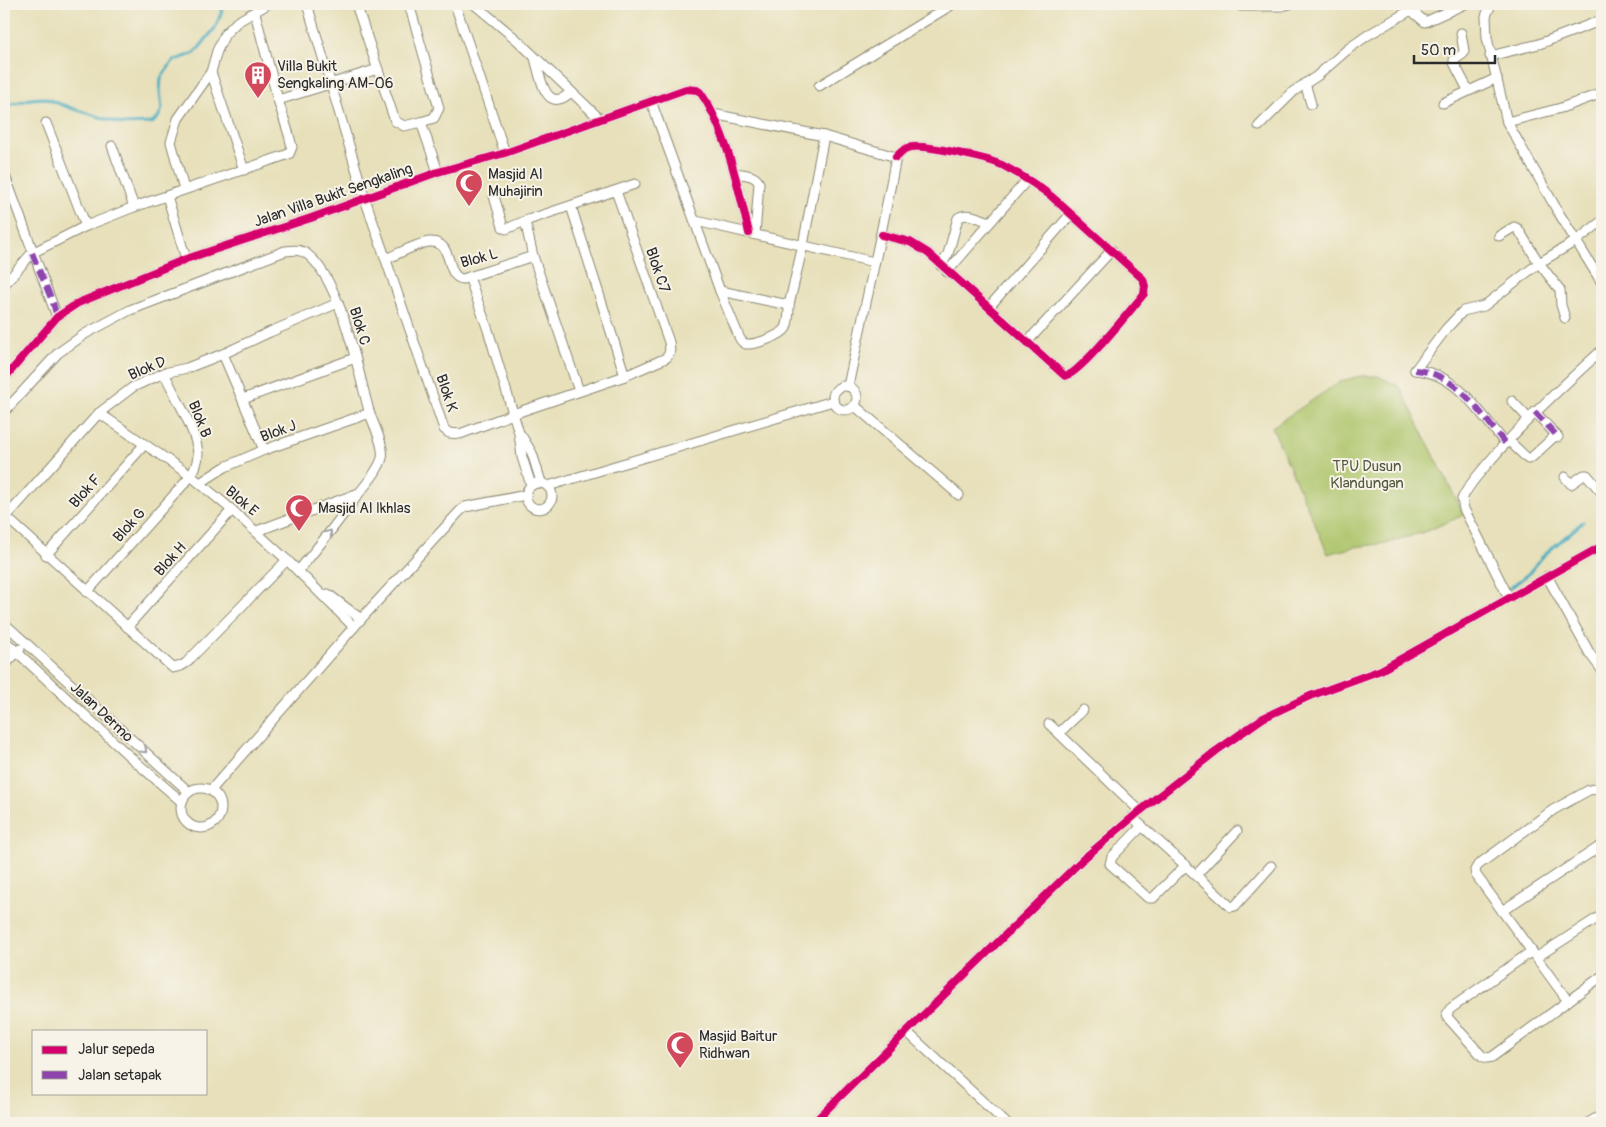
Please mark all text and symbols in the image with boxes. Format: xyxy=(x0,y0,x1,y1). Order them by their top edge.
scale bar xyxy=(1414,32,1495,64)
text: 50 m xyxy=(1421,41,1456,60)
place label: Villa Bukit Sengkaling AM-06 xyxy=(277,57,393,93)
building icon: Villa Bukit Sengkaling AM-06 xyxy=(243,60,273,99)
street label: Jalan Villa Bukit Sengkaling xyxy=(251,159,415,232)
place label: Masjid Al Muhajirin xyxy=(488,165,543,201)
mosque icon: Masjid Al Muhajirin xyxy=(454,168,484,207)
street label: Blok L xyxy=(458,244,500,273)
street label: Blok C7 xyxy=(641,245,674,295)
street label: Blok C xyxy=(345,305,374,348)
street label: Blok D xyxy=(126,352,169,385)
street label: Blok K xyxy=(431,372,462,415)
street label: Blok B xyxy=(184,398,215,440)
street label: Blok J xyxy=(258,416,299,447)
park label: TPU Dusun Klandungan xyxy=(1330,457,1404,493)
street label: Blok F xyxy=(65,471,105,512)
street label: Blok E xyxy=(221,482,262,521)
mosque icon: Masjid Al Ikhlas xyxy=(284,493,314,532)
place label: Masjid Al Ikhlas xyxy=(318,499,411,518)
street label: Blok G xyxy=(109,504,150,546)
one-way arrow xyxy=(323,530,331,539)
street label: Blok H xyxy=(150,538,191,580)
street label: Jalan Dermo xyxy=(66,678,137,746)
one-way arrow xyxy=(138,744,147,753)
place label: Masjid Baitur Ridhwan xyxy=(699,1027,778,1063)
legend xyxy=(32,1030,208,1094)
mosque icon: Masjid Baitur Ridhwan xyxy=(665,1030,695,1069)
text: Jalur sepeda xyxy=(78,1040,155,1059)
text: Jalan setapak xyxy=(78,1066,162,1085)

